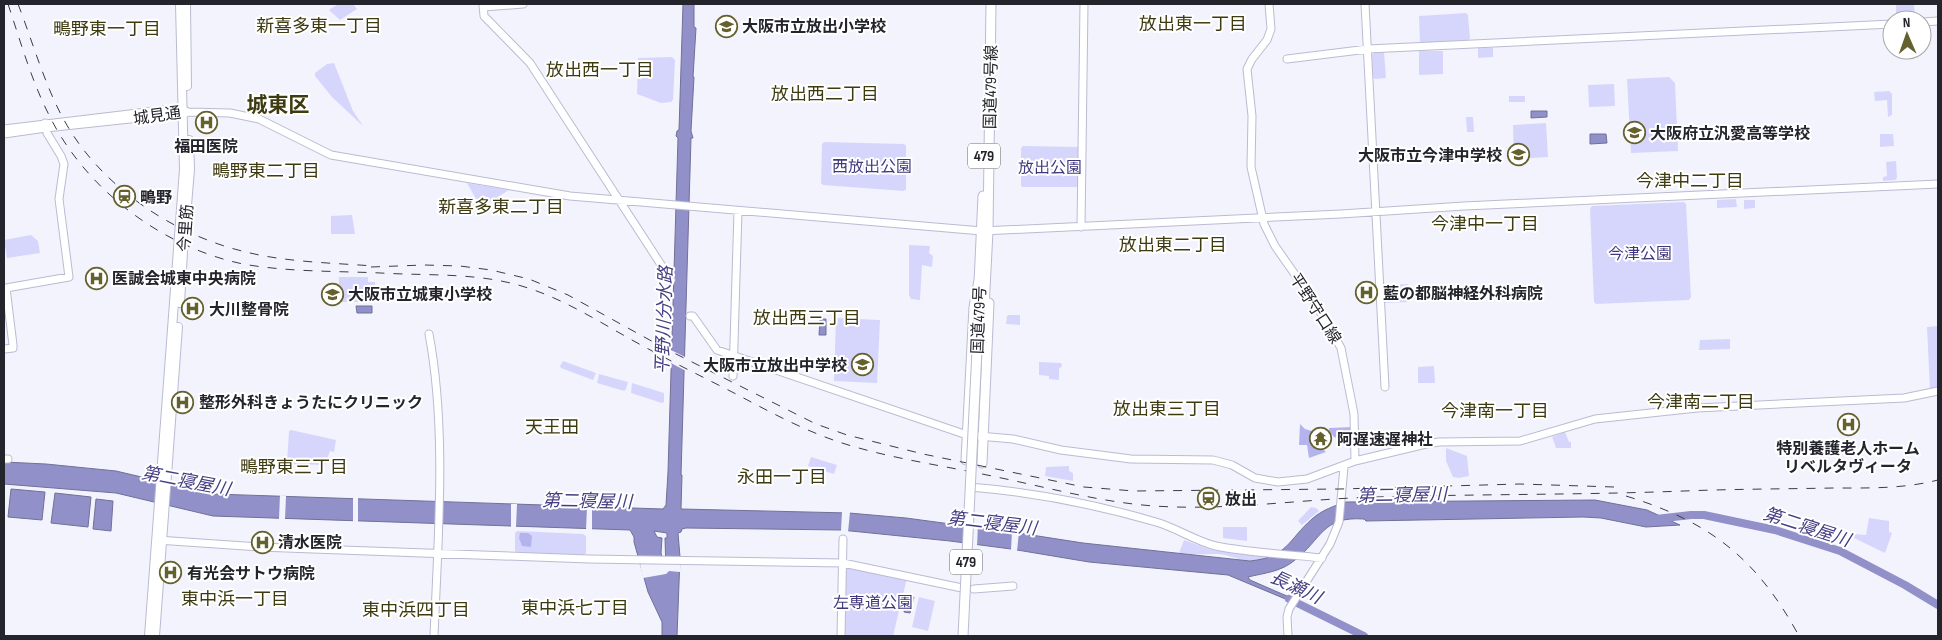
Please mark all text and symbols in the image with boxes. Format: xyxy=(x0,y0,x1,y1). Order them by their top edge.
north arrow xyxy=(1882,10,1932,60)
school or university icon: 大阪市立放出小学校 xyxy=(714,14,738,38)
district label: 放出東一丁目 xyxy=(1139,14,1247,35)
text: N xyxy=(1903,14,1911,31)
district label: 新喜多東一丁目 xyxy=(256,16,382,37)
place label: 大阪市立放出小学校 xyxy=(742,18,886,37)
district label: 鴫野東一丁目 xyxy=(53,19,161,40)
street label: 国道479号線 xyxy=(981,45,1002,129)
district label: 放出西一丁目 xyxy=(546,60,654,81)
district label: 放出西二丁目 xyxy=(771,84,879,105)
district label: 城東区 xyxy=(247,93,310,118)
street label: 城見通 xyxy=(132,104,182,129)
hospital icon: 福田医院 xyxy=(194,110,218,134)
school or university icon: 大阪府立汎愛高等学校 xyxy=(1622,121,1646,145)
place label: 大阪府立汎愛高等学校 xyxy=(1650,125,1810,144)
place label: 福田医院 xyxy=(174,138,238,157)
school or university icon: 大阪市立今津中学校 xyxy=(1506,143,1530,167)
road number: 479 xyxy=(968,144,1000,168)
place label: 大阪市立今津中学校 xyxy=(1358,147,1502,166)
park label: 西放出公園 xyxy=(832,158,912,177)
park label: 放出公園 xyxy=(1018,159,1082,178)
district label: 鴫野東二丁目 xyxy=(212,161,320,182)
district label: 今津中二丁目 xyxy=(1636,171,1744,192)
station icon: 鴫野 xyxy=(112,185,136,209)
place label: 鴫野 xyxy=(140,189,172,208)
district label: 新喜多東二丁目 xyxy=(438,197,564,218)
street label: 今里筋 xyxy=(175,203,198,253)
district label: 今津中一丁目 xyxy=(1431,214,1539,235)
district label: 放出東二丁目 xyxy=(1119,235,1227,256)
park label: 今津公園 xyxy=(1608,245,1672,264)
water label: 平野川分水路 xyxy=(652,264,677,374)
hospital icon: 医誠会城東中央病院 xyxy=(84,266,108,290)
place label: 医誠会城東中央病院 xyxy=(112,269,256,289)
street label: 平野守口線 xyxy=(1285,270,1344,348)
hospital icon: 藍の都脳神経外科病院 xyxy=(1355,281,1379,305)
school or university icon: 大阪市立城東小学校 xyxy=(320,282,344,306)
place label: 藍の都脳神経外科病院 xyxy=(1383,284,1543,304)
place label: 大阪市立城東小学校 xyxy=(348,285,492,305)
street label: 国道479号 xyxy=(969,286,990,354)
hospital icon: 大川整骨院 xyxy=(181,297,205,321)
place label: 大川整骨院 xyxy=(209,301,289,320)
district label: 放出西三丁目 xyxy=(753,308,861,329)
school or university icon: 大阪市立放出中学校 xyxy=(851,353,875,377)
place label: 大阪市立放出中学校 xyxy=(703,357,847,376)
hospital icon: 整形外科きょうたにクリニック xyxy=(171,390,195,414)
district label: 今津南二丁目 xyxy=(1647,392,1755,413)
place label: 整形外科きょうたにクリニック xyxy=(199,394,423,413)
district label: 放出東三丁目 xyxy=(1113,399,1221,420)
district label: 今津南一丁目 xyxy=(1441,401,1549,422)
hospital icon: 特別養護老人ホーム リベルタヴィータ xyxy=(1836,412,1860,436)
district label: 天王田 xyxy=(525,417,579,438)
temple icon: 阿遅速遅神社 xyxy=(1309,427,1333,451)
place label: 阿遅速遅神社 xyxy=(1337,430,1433,450)
place label: 特別養護老人ホーム リベルタヴィータ xyxy=(1776,440,1920,477)
district label: 鴫野東三丁目 xyxy=(240,457,348,478)
water label: 第二寝屋川 xyxy=(140,463,234,501)
district label: 永田一丁目 xyxy=(737,467,827,488)
water label: 第二寝屋川 xyxy=(1357,484,1449,507)
station icon: 放出 xyxy=(1197,487,1221,511)
water label: 第二寝屋川 xyxy=(542,490,634,513)
place label: 放出 xyxy=(1225,491,1257,510)
water label: 第二寝屋川 xyxy=(1761,504,1855,552)
water label: 第二寝屋川 xyxy=(946,508,1040,540)
hospital icon: 清水医院 xyxy=(250,530,274,554)
place label: 清水医院 xyxy=(278,534,342,553)
road number: 479 xyxy=(950,550,982,574)
hospital icon: 有光会サトウ病院 xyxy=(159,561,183,585)
place label: 有光会サトウ病院 xyxy=(187,565,315,584)
water label: 長瀬川 xyxy=(1267,567,1327,609)
district label: 東中浜一丁目 xyxy=(181,589,289,610)
park label: 左専道公園 xyxy=(833,594,913,613)
district label: 東中浜七丁目 xyxy=(521,598,629,619)
district label: 東中浜四丁目 xyxy=(362,600,470,621)

